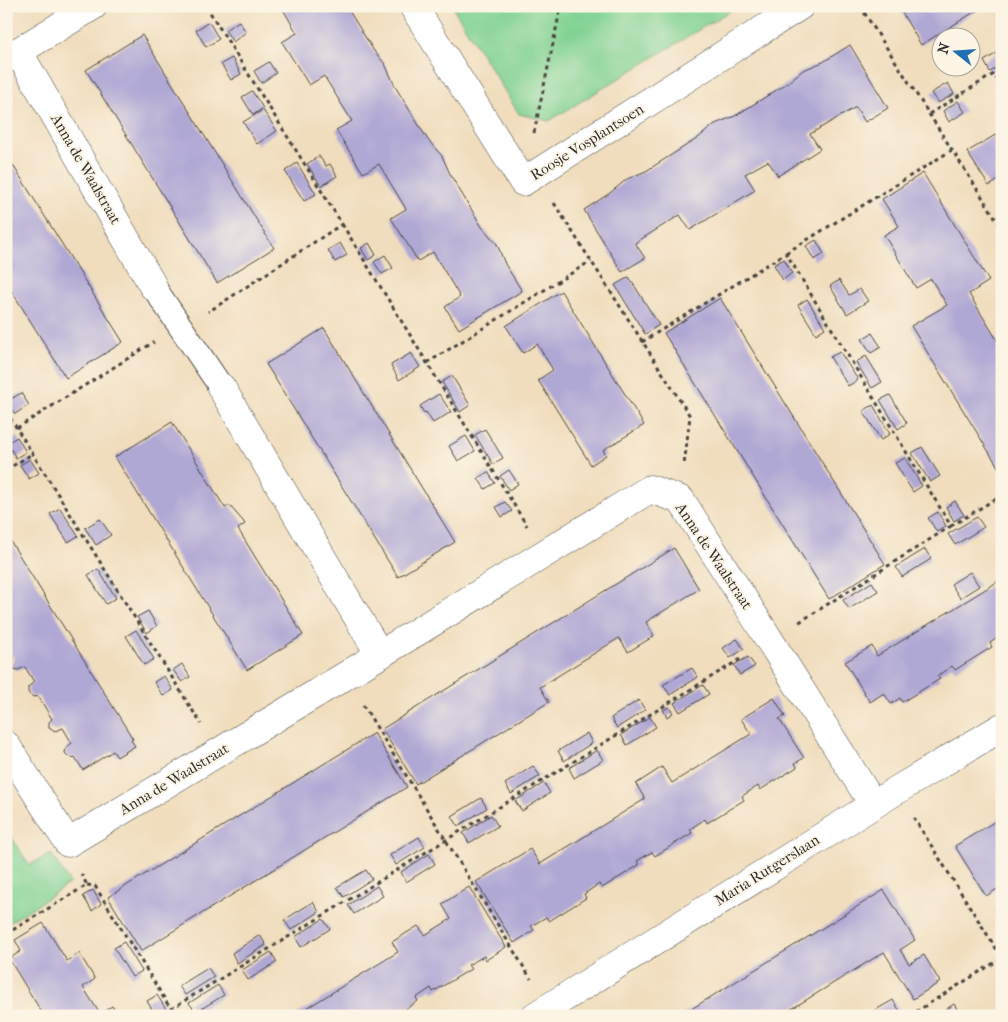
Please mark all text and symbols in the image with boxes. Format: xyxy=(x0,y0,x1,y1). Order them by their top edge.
north arrow xyxy=(930,28,980,78)
text: N xyxy=(934,40,954,56)
street label: Roosje Vosplantsoen xyxy=(527,100,647,184)
street label: Anna de Waalstraat xyxy=(47,110,125,228)
street label: Anna de Waalstraat xyxy=(671,499,757,613)
street label: Anna de Waalstraat xyxy=(115,739,232,819)
street label: Maria Rutgerslaan xyxy=(711,830,823,909)

